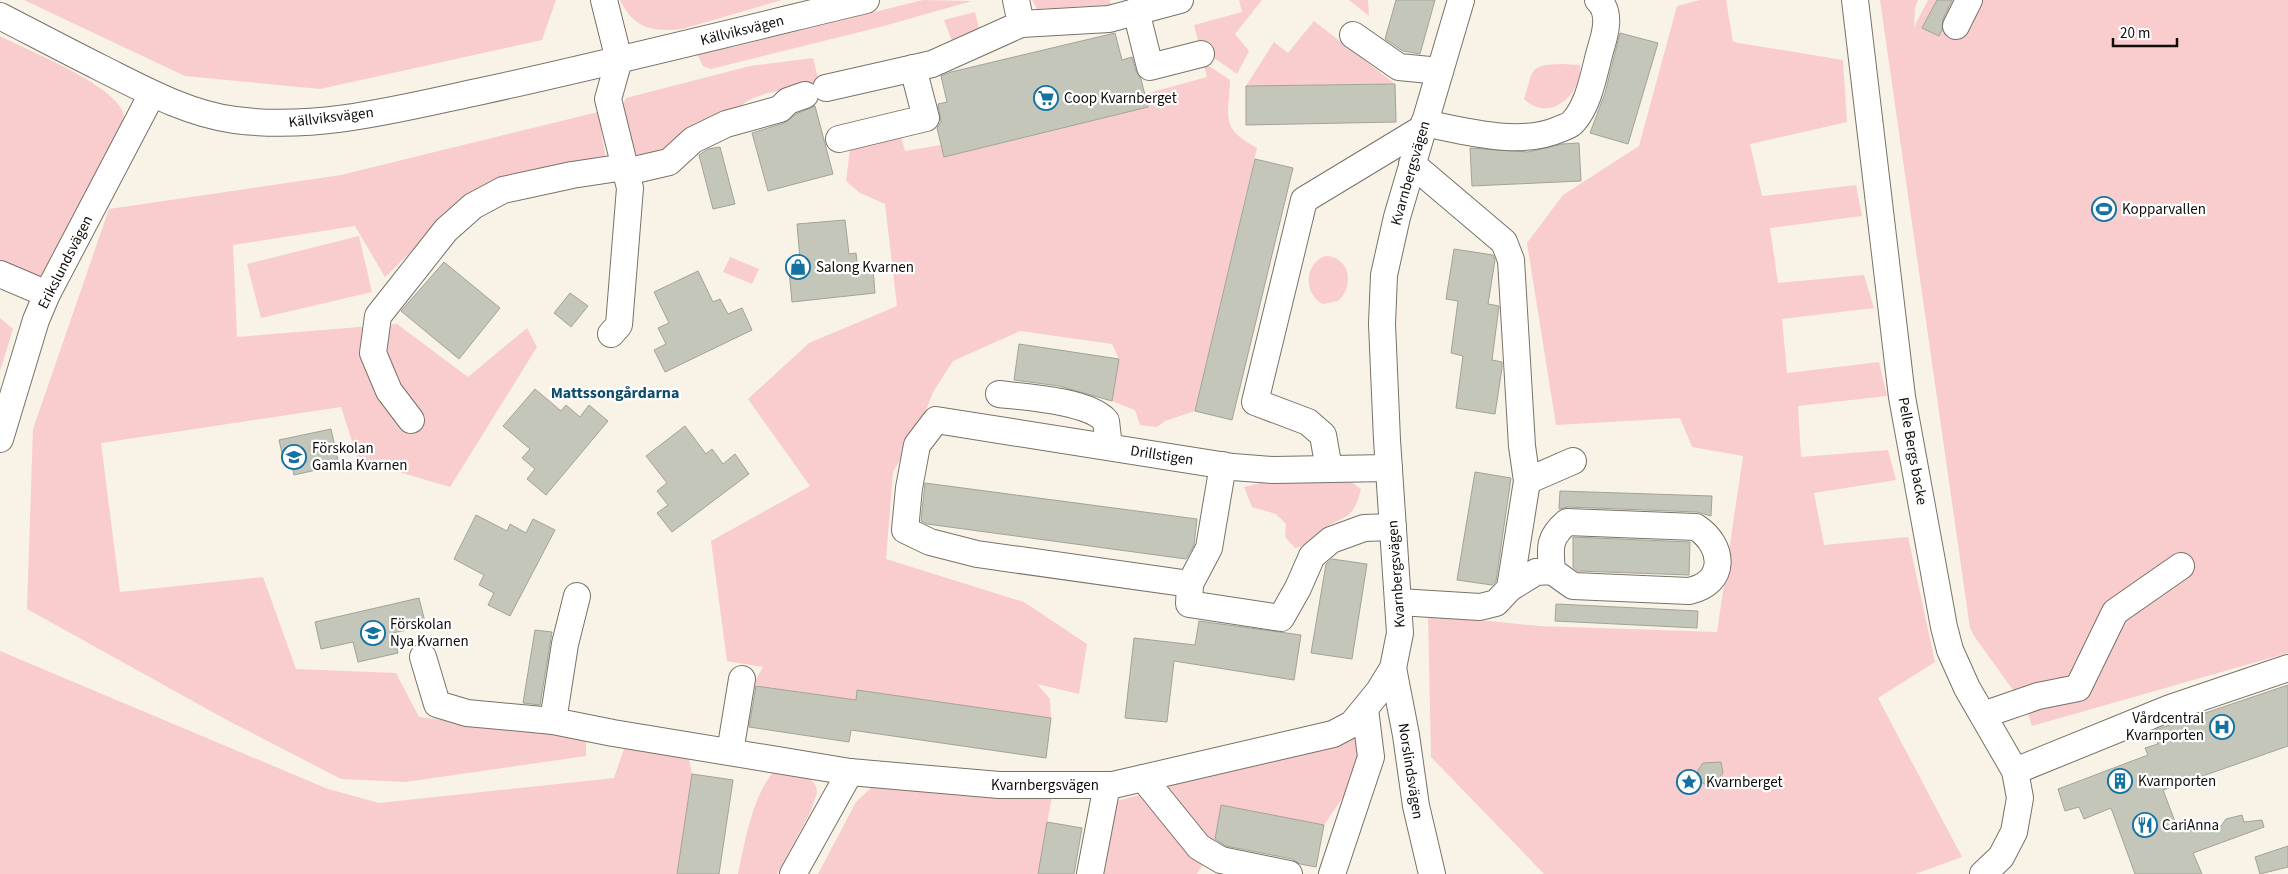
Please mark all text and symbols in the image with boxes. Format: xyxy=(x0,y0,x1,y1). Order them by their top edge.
street label: Källviksvägen xyxy=(698,10,786,51)
scale bar xyxy=(2113,15,2177,47)
text: 20 m xyxy=(2120,23,2150,44)
supermarket icon: Coop Kvarnberget xyxy=(1033,85,1059,111)
place label: Coop Kvarnberget xyxy=(1064,88,1177,109)
street label: Källviksvägen xyxy=(287,102,375,133)
street label: Kvarnbergsvägen xyxy=(1386,118,1435,228)
sports icon: Kopparvallen xyxy=(2091,196,2117,222)
place label: Kopparvallen xyxy=(2122,199,2206,220)
street label: Erikslundsvägen xyxy=(33,212,98,313)
shop icon: Salong Kvarnen xyxy=(785,254,811,280)
place label: Salong Kvarnen xyxy=(816,257,914,278)
district label: Mattssongårdarna xyxy=(551,382,679,404)
street label: Pelle Bergs backe xyxy=(1893,396,1932,507)
place label: Förskolan Gamla Kvarnen xyxy=(312,438,407,476)
street label: Drillstigen xyxy=(1129,440,1195,471)
school or university icon: Förskolan Gamla Kvarnen xyxy=(281,444,307,470)
street label: Kvarnbergsvägen xyxy=(1382,519,1411,629)
place label: Förskolan Nya Kvarnen xyxy=(390,614,469,652)
school or university icon: Förskolan Nya Kvarnen xyxy=(360,620,386,646)
place label: Vårdcentral Kvarnporten xyxy=(2126,708,2204,746)
hospital icon: Vårdcentral Kvarnporten xyxy=(2209,714,2235,740)
street label: Norslindsvägen xyxy=(1393,722,1428,821)
building icon: Kvarnporten xyxy=(2107,768,2133,794)
place icon: Kvarnberget xyxy=(1676,769,1702,795)
place label: Kvarnporten xyxy=(2138,771,2216,792)
place label: Kvarnberget xyxy=(1706,772,1783,793)
street label: Kvarnbergsvägen xyxy=(991,775,1099,796)
restaurant icon: CariAnna xyxy=(2132,812,2158,838)
place label: CariAnna xyxy=(2162,815,2219,836)

